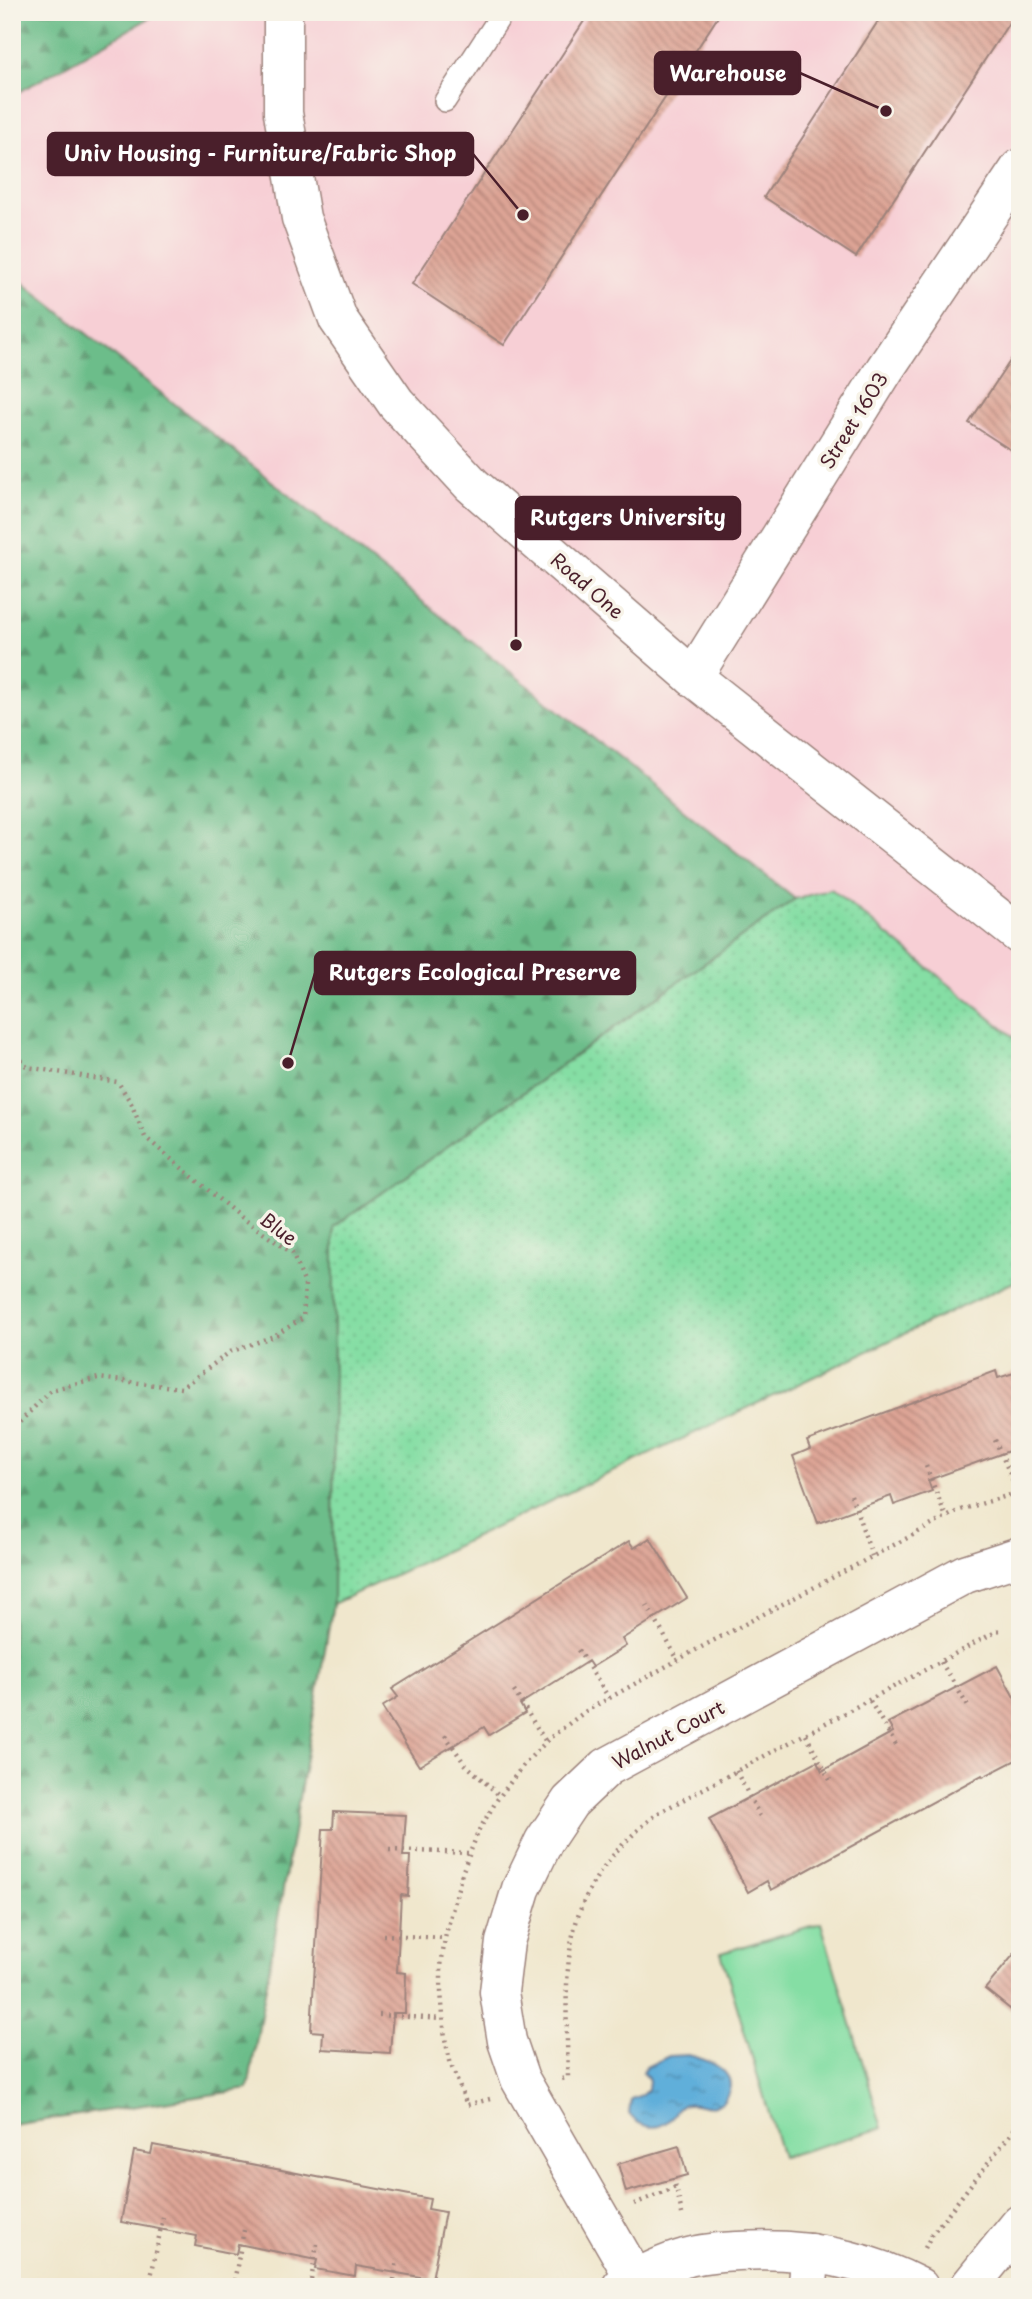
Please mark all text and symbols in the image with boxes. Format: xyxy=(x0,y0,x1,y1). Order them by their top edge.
callout: Warehouse xyxy=(655,52,800,94)
text: Warehouse xyxy=(669,56,787,88)
callout: Univ Housing - Furniture/Fabric Shop xyxy=(48,133,473,175)
text: Univ Housing - Furniture/Fabric Shop xyxy=(64,136,456,168)
street label: Street 1603 xyxy=(812,366,894,474)
callout: Rutgers University xyxy=(516,497,740,539)
text: Rutgers University xyxy=(530,500,726,532)
street label: Road One xyxy=(545,545,631,625)
callout: Rutgers Ecological Preserve xyxy=(315,952,635,994)
text: Rutgers Ecological Preserve xyxy=(329,955,621,987)
street label: Blue xyxy=(255,1205,303,1251)
street label: Walnut Court xyxy=(607,1692,729,1775)

